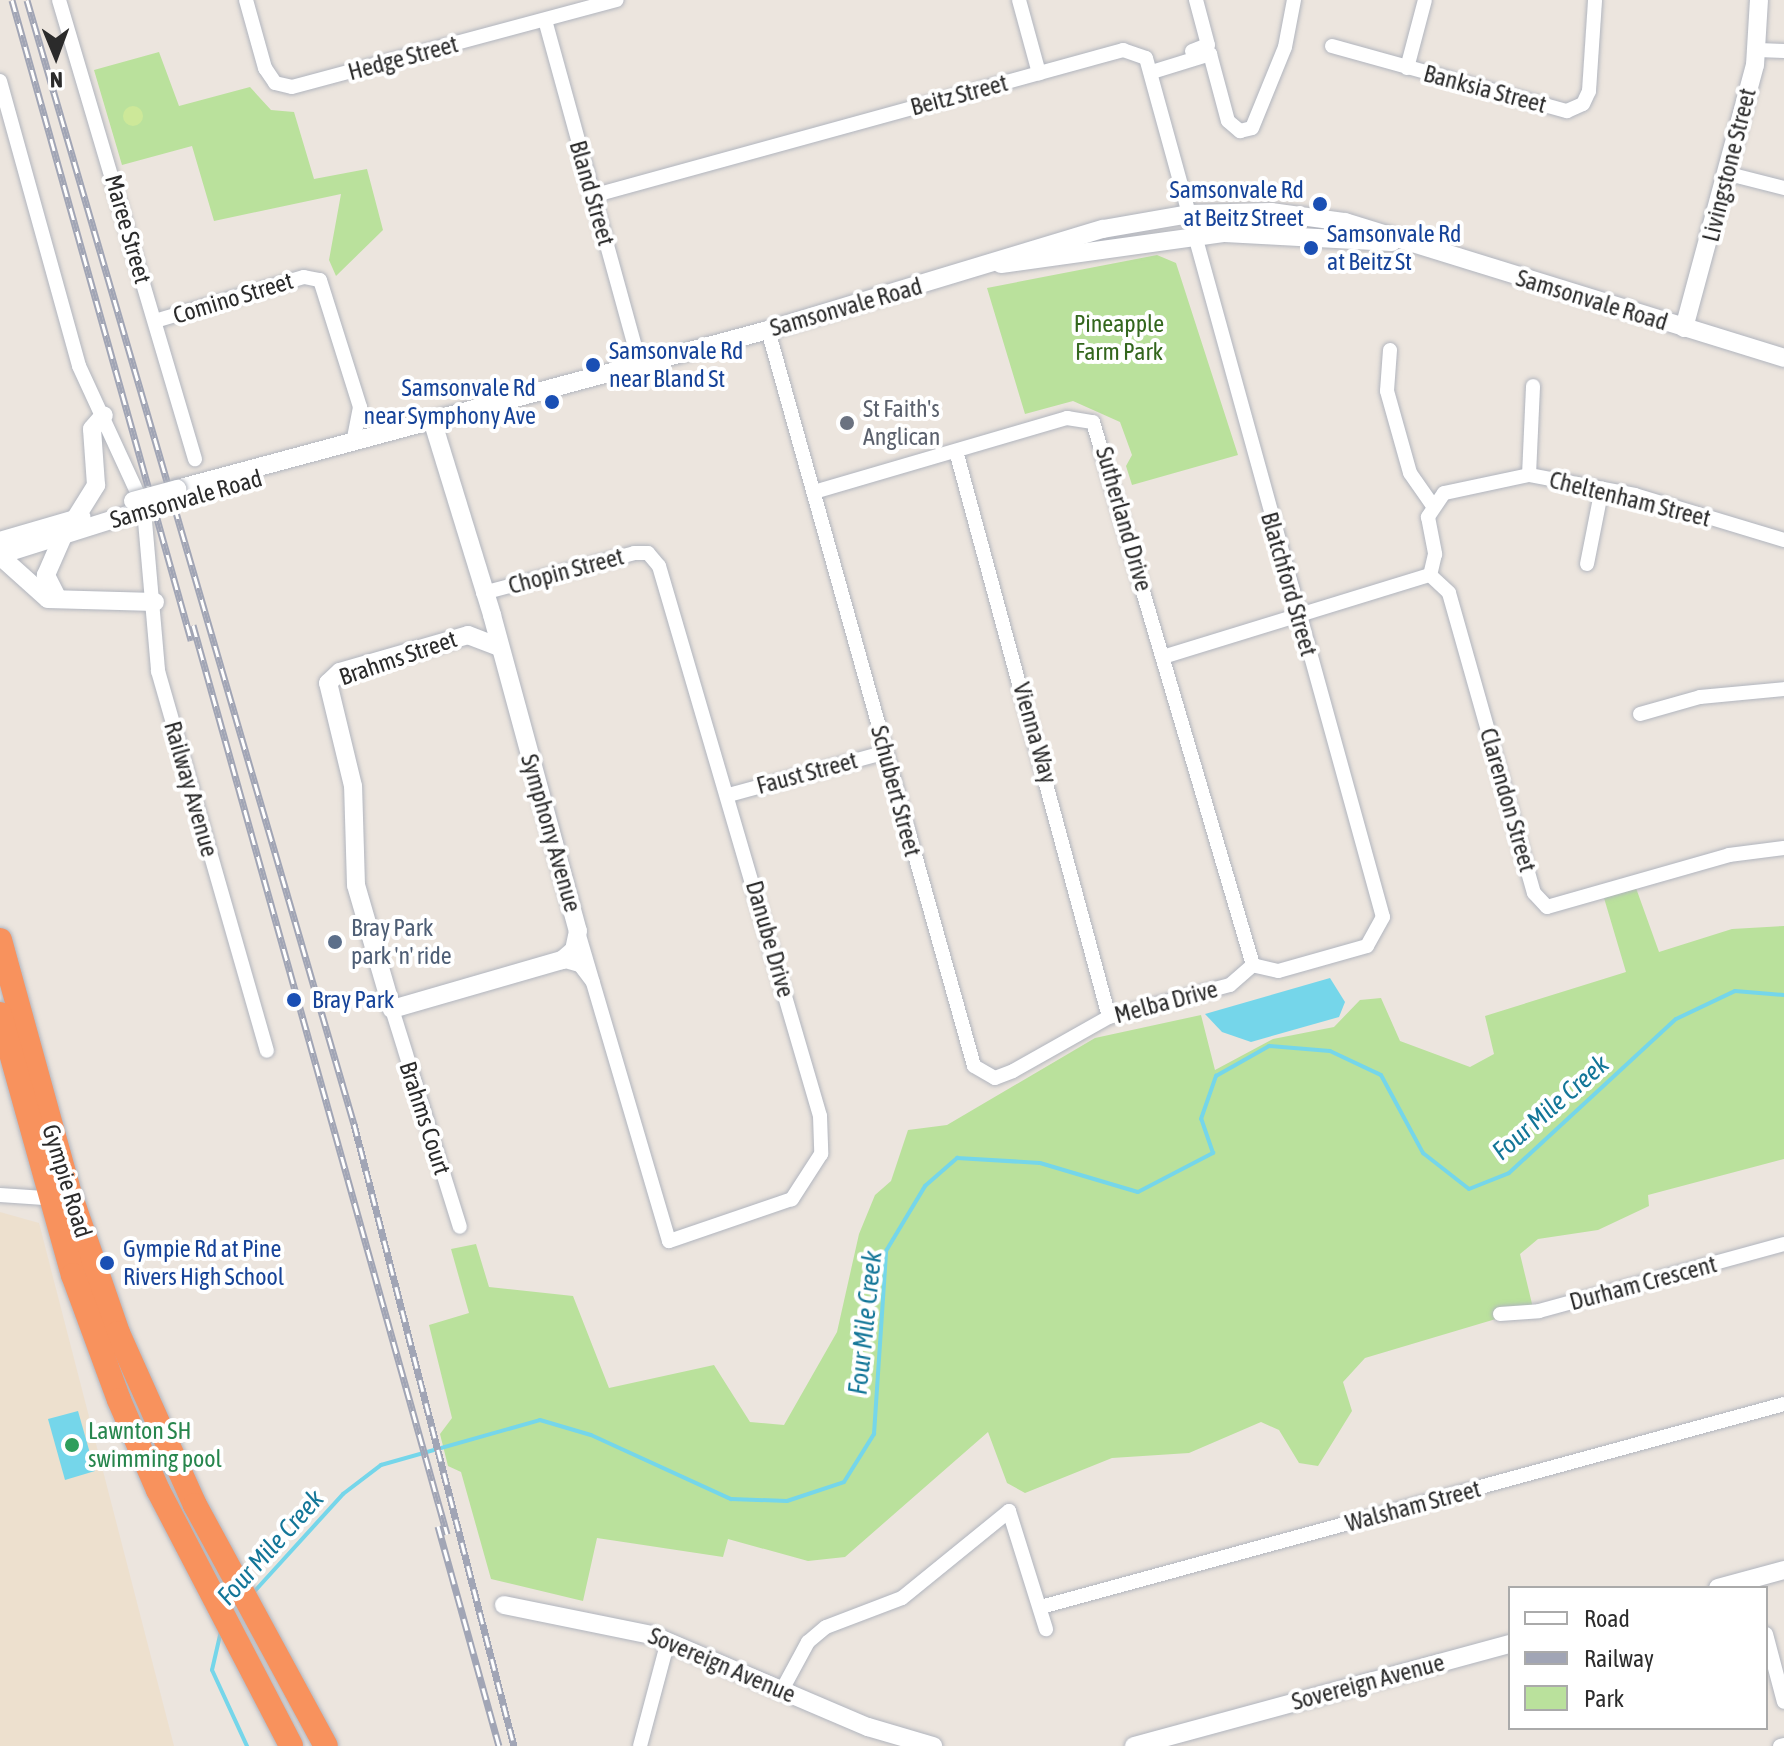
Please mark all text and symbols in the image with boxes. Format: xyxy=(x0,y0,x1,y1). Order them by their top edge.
north arrow xyxy=(16,16,96,96)
street label: Hedge Street xyxy=(345,29,461,87)
street label: Banksia Street xyxy=(1421,59,1549,119)
text: N xyxy=(50,67,63,93)
street label: Beitz Street xyxy=(907,68,1011,122)
street label: Livingstone Street xyxy=(1696,85,1762,245)
street label: Bland Street xyxy=(563,137,621,249)
street label: Maree Street xyxy=(99,171,157,287)
place label: Samsonvale Rd at Beitz Street xyxy=(1170,176,1304,232)
marker: Samsonvale Rd at Beitz Street xyxy=(1311,195,1329,213)
place label: Samsonvale Rd at Beitz St xyxy=(1327,220,1461,276)
marker: Samsonvale Rd at Beitz St xyxy=(1302,239,1320,257)
street label: Samsonvale Road xyxy=(1513,263,1671,337)
street label: Comino Street xyxy=(170,266,296,330)
street label: Samsonvale Road xyxy=(767,272,925,342)
park label: Pineapple Farm Park xyxy=(1074,310,1164,366)
place label: Samsonvale Rd near Bland St xyxy=(609,337,743,393)
marker: Samsonvale Rd near Bland St xyxy=(584,356,602,374)
place label: Samsonvale Rd near Symphony Ave xyxy=(364,374,536,430)
marker: Samsonvale Rd near Symphony Ave xyxy=(543,393,561,411)
place label: St Faith's Anglican xyxy=(863,395,940,451)
marker: St Faith's Anglican xyxy=(838,414,856,432)
street label: Sutherland Drive xyxy=(1090,444,1158,594)
street label: Samsonvale Road xyxy=(107,464,265,534)
street label: Cheltenham Street xyxy=(1547,465,1713,533)
street label: Blatchford Street xyxy=(1255,509,1323,659)
street label: Chopin Street xyxy=(505,542,627,600)
street label: Brahms Street xyxy=(335,624,461,692)
street label: Vienna Way xyxy=(1007,679,1063,787)
street label: Railway Avenue xyxy=(158,718,224,860)
street label: Schubert Street xyxy=(865,722,927,860)
street label: Clarendon Street xyxy=(1474,725,1542,875)
street label: Faust Street xyxy=(753,746,861,800)
street label: Symphony Avenue xyxy=(515,751,587,915)
street label: Danube Drive xyxy=(740,877,800,1001)
place label: Bray Park park 'n' ride xyxy=(351,914,452,970)
marker: Bray Park park 'n' ride xyxy=(326,933,344,951)
street label: Melba Drive xyxy=(1111,974,1221,1030)
place label: Bray Park xyxy=(312,986,394,1014)
marker: Bray Park xyxy=(283,989,305,1011)
water label: Four Mile Creek xyxy=(1486,1049,1616,1167)
street label: Brahms Court xyxy=(393,1058,457,1178)
street label: Gympie Road xyxy=(36,1121,98,1241)
place label: Gympie Rd at Pine Rivers High School xyxy=(123,1235,284,1291)
water label: Four Mile Creek xyxy=(843,1250,889,1396)
street label: Durham Crescent xyxy=(1566,1250,1720,1316)
marker: Gympie Rd at Pine Rivers High School xyxy=(98,1254,116,1272)
place label: Lawnton SH swimming pool xyxy=(88,1417,222,1473)
marker: Lawnton SH swimming pool xyxy=(63,1436,81,1454)
street label: Walsham Street xyxy=(1342,1474,1484,1538)
water label: Four Mile Creek xyxy=(211,1484,331,1612)
legend xyxy=(1508,1586,1768,1730)
text: Road xyxy=(1584,1605,1630,1632)
street label: Sovereign Avenue xyxy=(644,1621,800,1709)
text: Railway xyxy=(1584,1645,1654,1672)
street label: Sovereign Avenue xyxy=(1289,1648,1447,1716)
text: Park xyxy=(1584,1685,1624,1712)

